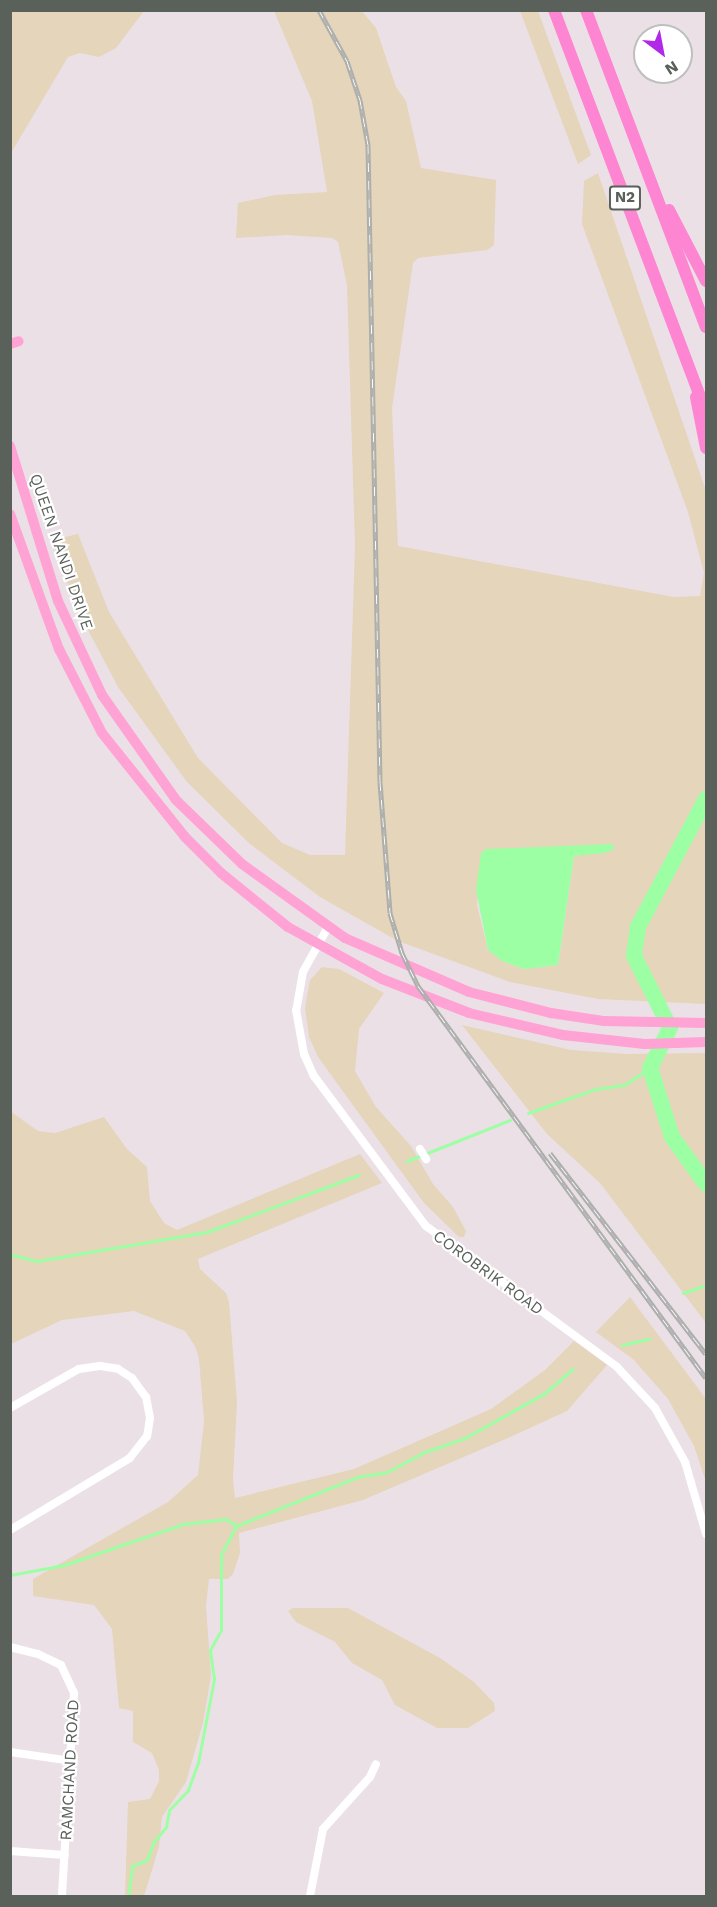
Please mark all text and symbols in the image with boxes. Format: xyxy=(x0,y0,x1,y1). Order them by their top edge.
north arrow xyxy=(633,24,693,84)
text: N xyxy=(662,57,682,79)
road number: N2 xyxy=(608,186,642,210)
street label: QUEEN NANDI DRIVE xyxy=(25,471,97,633)
street label: COROBRIK ROAD xyxy=(429,1227,547,1319)
street label: RAMCHAND ROAD xyxy=(57,1699,83,1841)

